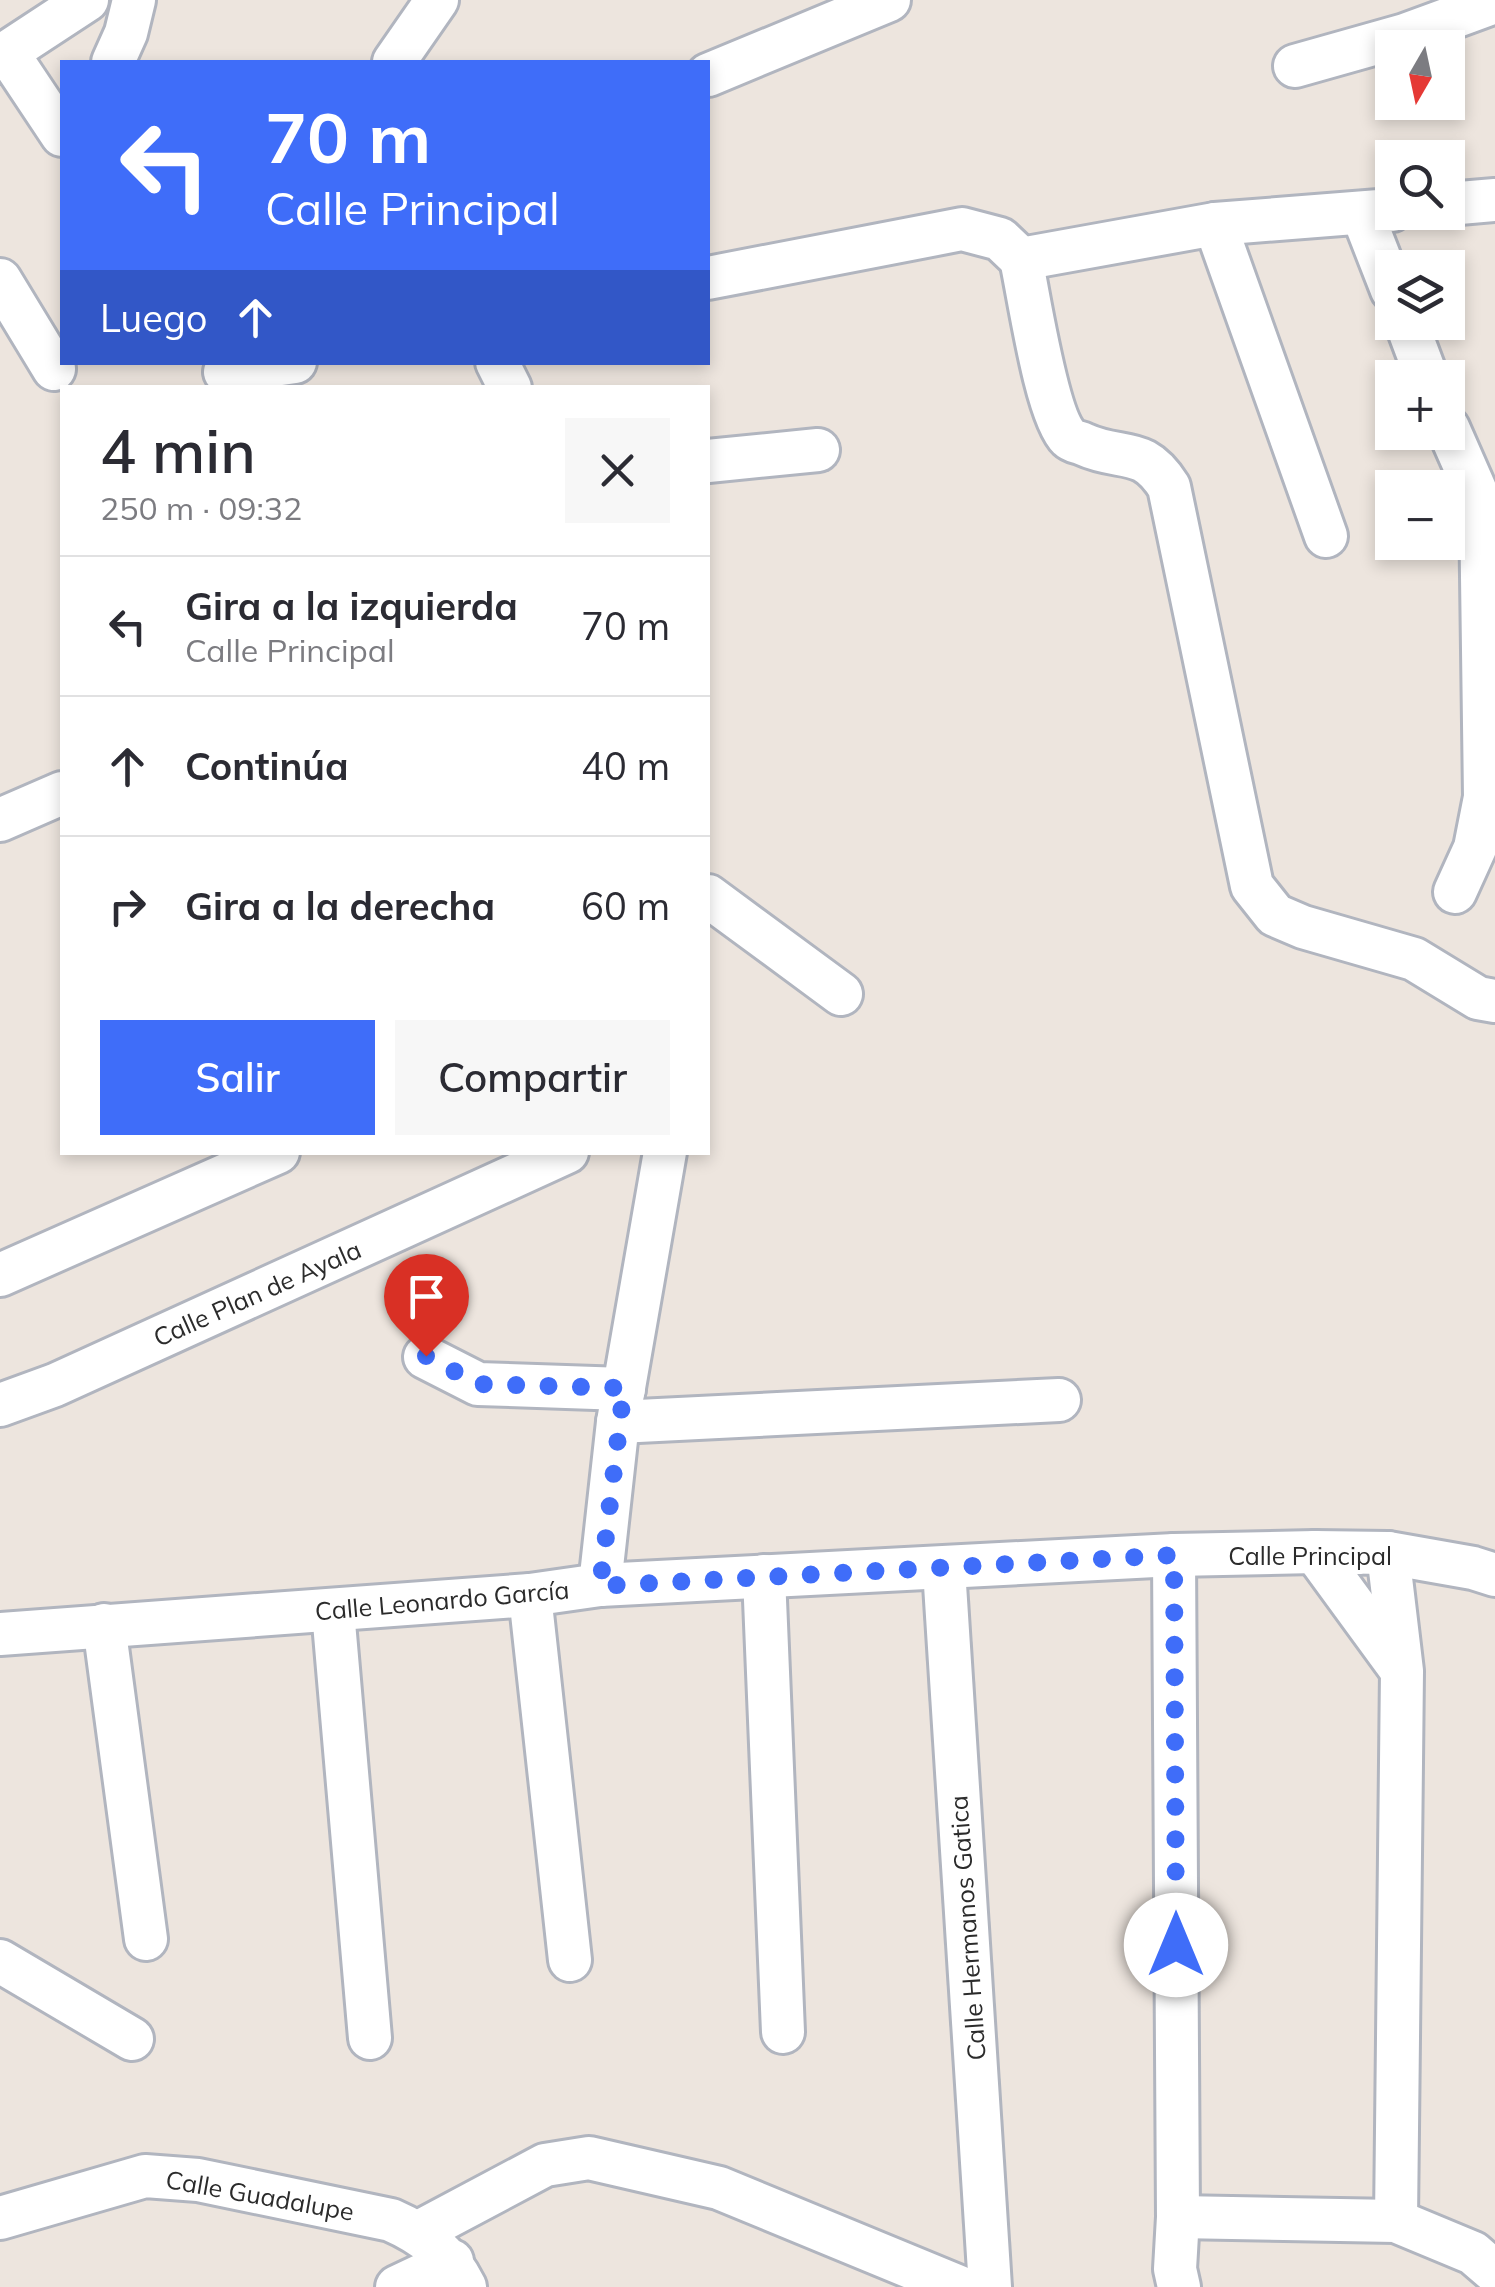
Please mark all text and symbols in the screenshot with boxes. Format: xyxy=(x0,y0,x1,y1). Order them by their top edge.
north arrow xyxy=(1375,30,1465,120)
map controls xyxy=(1375,30,1465,560)
text: 70 m xyxy=(265,93,431,181)
icon: left xyxy=(100,100,230,230)
button: search xyxy=(1375,140,1465,230)
text: Calle Principal xyxy=(265,180,560,236)
button: layers xyxy=(1375,250,1465,340)
icon: ahead xyxy=(228,290,283,345)
text: Luego xyxy=(100,294,208,342)
button: + xyxy=(1375,360,1465,450)
text: 4 min xyxy=(100,413,256,488)
button: close xyxy=(565,418,670,523)
button: − xyxy=(1375,470,1465,560)
text: 250 m · 09:32 xyxy=(100,488,302,528)
text: Gira a la izquierda xyxy=(185,582,518,630)
icon: left xyxy=(100,599,155,654)
text: 70 m xyxy=(581,602,670,650)
text: Calle Principal xyxy=(185,630,395,670)
icon: ahead xyxy=(100,739,155,794)
text: Continúa xyxy=(185,742,349,790)
text: 40 m xyxy=(581,742,670,790)
icon: right xyxy=(100,879,155,934)
text: Gira a la derecha xyxy=(185,882,495,930)
text: 60 m xyxy=(581,882,670,930)
button: Salir xyxy=(100,1020,375,1135)
button: Compartir xyxy=(395,1020,670,1135)
street label: Calle Plan de Ayala xyxy=(148,1233,366,1353)
pin xyxy=(384,1254,469,1357)
icon: arrive xyxy=(399,1269,454,1324)
street label: Calle Principal xyxy=(1228,1540,1392,1571)
street label: Calle Leonardo García xyxy=(314,1573,570,1627)
street label: Calle Hermanos Gatica xyxy=(942,1794,992,2062)
position arrow xyxy=(1124,1893,1228,1997)
street label: Calle Guadalupe xyxy=(164,2163,356,2227)

